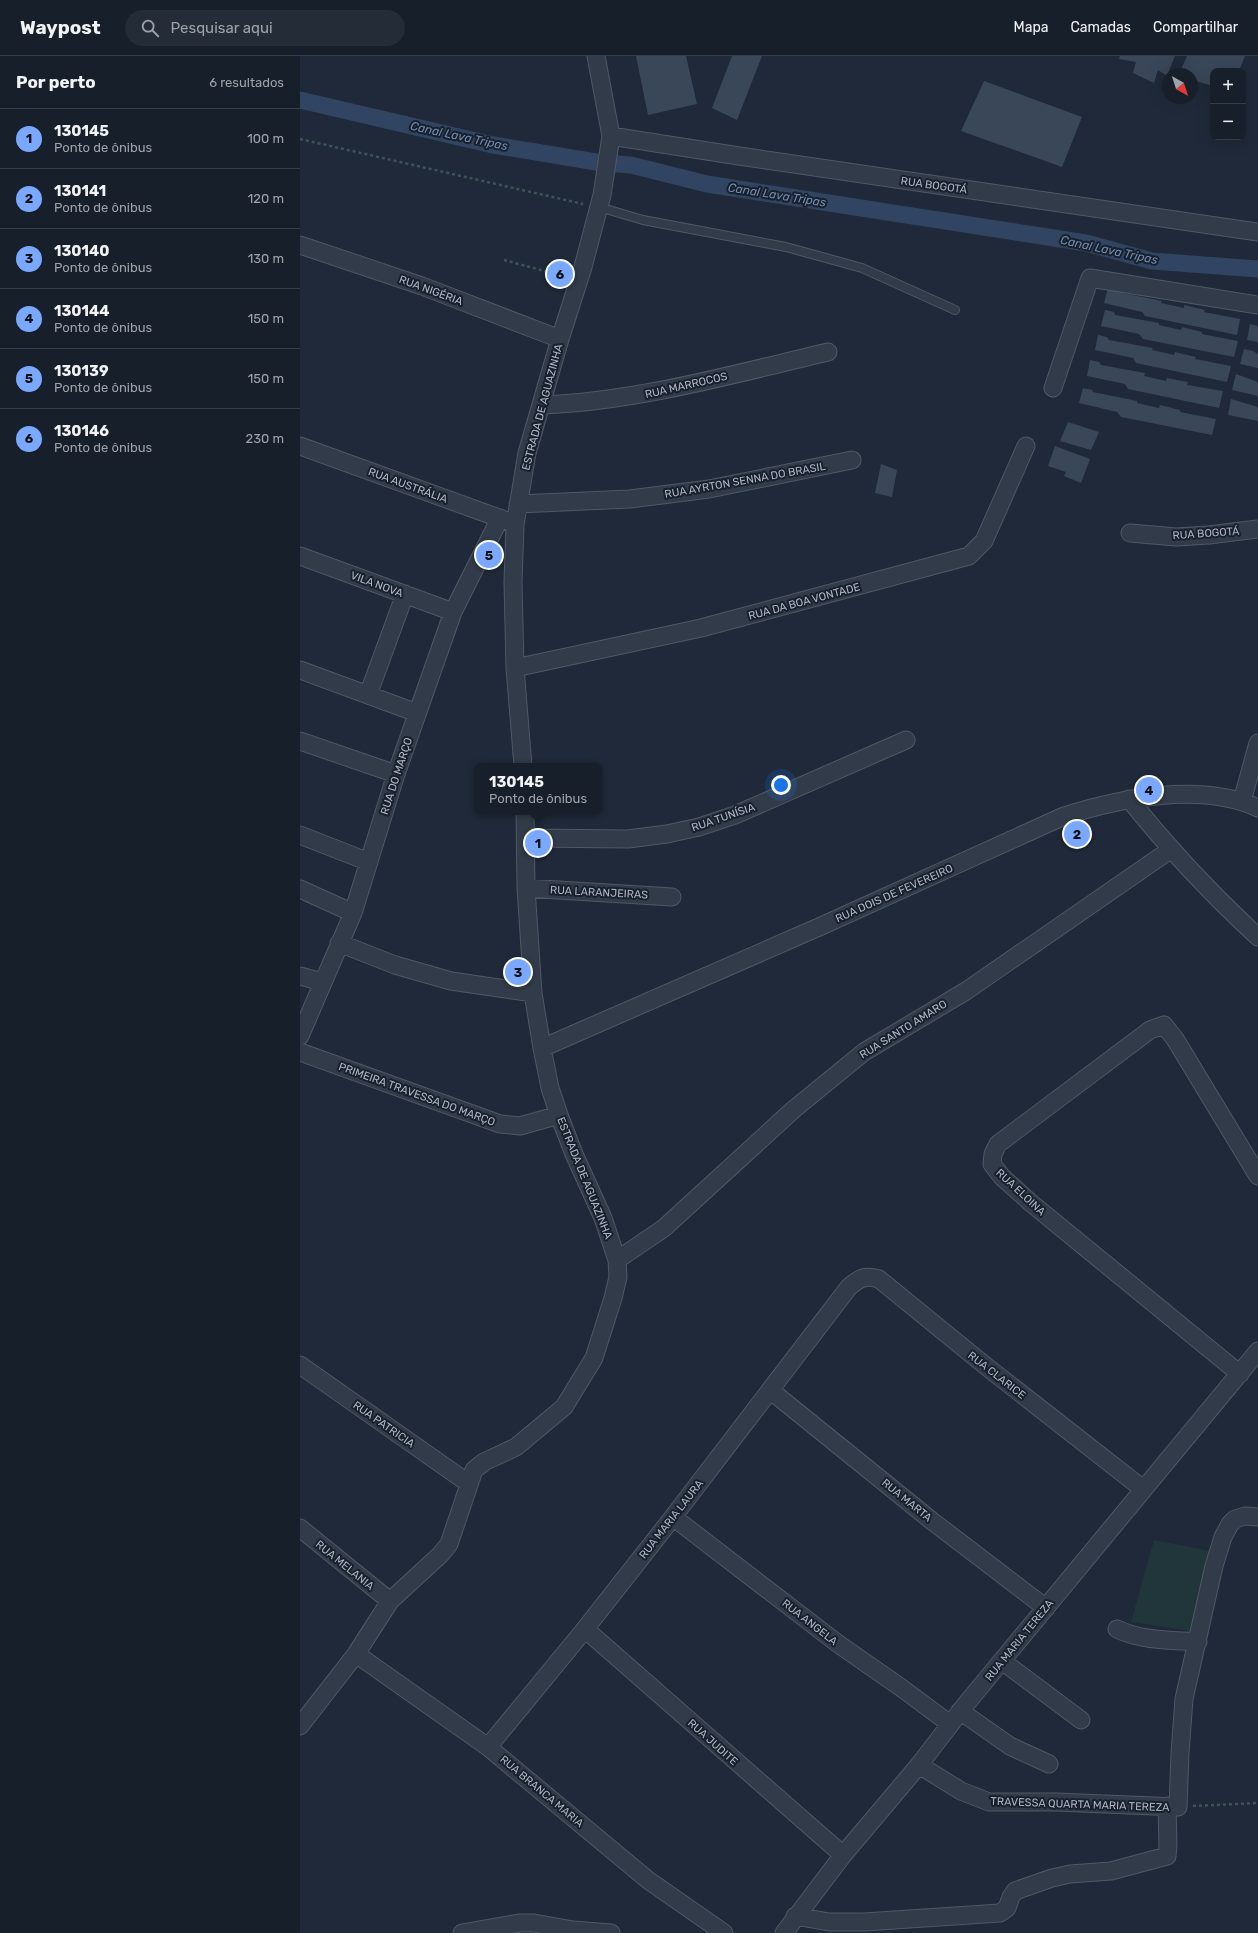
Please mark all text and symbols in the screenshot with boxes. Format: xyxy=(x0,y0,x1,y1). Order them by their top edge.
search box xyxy=(125,10,405,46)
text: Waypost xyxy=(20,16,101,39)
icon: search xyxy=(139,17,161,39)
text: Pesquisar aqui xyxy=(171,19,273,37)
text: Mapa xyxy=(1014,19,1049,36)
text: Camadas xyxy=(1071,19,1131,36)
text: Compartilhar xyxy=(1153,19,1238,36)
north arrow xyxy=(1162,68,1198,104)
map controls xyxy=(1210,68,1246,140)
button: + xyxy=(1210,68,1246,104)
text: Por perto xyxy=(16,72,96,92)
text: 6 resultados xyxy=(209,75,284,90)
button: − xyxy=(1210,104,1246,140)
water label: Canal Lava Tripas xyxy=(409,119,509,153)
text: 130145 xyxy=(54,122,109,140)
text: 1 xyxy=(26,131,32,146)
text: 100 m xyxy=(247,131,284,146)
text: Ponto de ônibus xyxy=(54,140,152,155)
street label: RUA BOGOTÁ xyxy=(900,174,969,197)
water label: Canal Lava Tripas xyxy=(727,180,827,210)
text: 130141 xyxy=(54,182,106,200)
text: 2 xyxy=(25,191,33,206)
text: 120 m xyxy=(248,191,284,206)
text: Ponto de ônibus xyxy=(54,200,152,215)
water label: Canal Lava Tripas xyxy=(1059,233,1159,267)
text: 130140 xyxy=(54,242,109,260)
text: 3 xyxy=(25,251,33,266)
text: 130 m xyxy=(248,251,284,266)
pin: 6 xyxy=(547,259,573,289)
text: Ponto de ônibus xyxy=(54,260,152,275)
street label: RUA NIGÉRIA xyxy=(397,273,465,308)
text: 130144 xyxy=(54,302,110,320)
text: 4 xyxy=(25,311,33,326)
text: 150 m xyxy=(248,311,284,326)
text: Ponto de ônibus xyxy=(54,320,152,335)
street label: ESTRADA DE AGUAZINHA xyxy=(519,342,566,472)
text: 130139 xyxy=(54,362,109,380)
street label: RUA MARROCOS xyxy=(644,370,729,401)
text: 5 xyxy=(25,371,33,386)
text: 150 m xyxy=(248,371,284,386)
text: Ponto de ônibus xyxy=(54,380,152,395)
text: 130146 xyxy=(54,422,109,440)
text: 6 xyxy=(25,431,33,446)
text: 230 m xyxy=(246,431,284,446)
text: Ponto de ônibus xyxy=(54,440,152,455)
street label: RUA AYRTON SENNA DO BRASIL xyxy=(664,460,827,501)
street label: RUA AUSTRÁLIA xyxy=(366,465,450,506)
street label: RUA BOGOTÁ xyxy=(1172,525,1241,542)
pin: 5 xyxy=(476,540,502,570)
street label: VILA NOVA xyxy=(349,569,406,600)
street label: RUA DA BOA VONTADE xyxy=(747,580,862,623)
street label: RUA DO MARÇO xyxy=(378,736,415,816)
popup xyxy=(474,763,602,815)
text: 130145 xyxy=(489,773,544,791)
your location xyxy=(771,775,791,795)
pin: 4 xyxy=(1136,775,1162,805)
text: Ponto de ônibus xyxy=(489,791,587,806)
street label: RUA TUNÍSIA xyxy=(690,800,757,834)
pin: 2 xyxy=(1064,819,1090,849)
pin: 1 xyxy=(525,828,551,858)
street label: RUA DOIS DE FEVEREIRO xyxy=(833,862,955,925)
street label: RUA LARANJEIRAS xyxy=(550,883,649,902)
pin: 3 xyxy=(505,957,531,987)
street label: RUA SANTO AMARO xyxy=(857,997,949,1062)
street label: PRIMEIRA TRAVESSA DO MARÇO xyxy=(337,1060,497,1129)
street label: ESTRADA DE AGUAZINHA xyxy=(554,1115,615,1242)
street label: RUA ELOINA xyxy=(993,1166,1048,1219)
street label: RUA CLARICE xyxy=(965,1349,1028,1402)
street label: RUA PATRICIA xyxy=(350,1398,417,1451)
street label: RUA MARTA xyxy=(879,1476,935,1525)
street label: RUA MARIA LAURA xyxy=(637,1477,707,1561)
street label: RUA MELANIA xyxy=(313,1538,377,1593)
street label: RUA MARIA TEREZA xyxy=(982,1596,1057,1684)
street label: RUA ANGELA xyxy=(779,1597,841,1649)
street label: RUA JUDITE xyxy=(685,1717,741,1768)
street label: RUA BRANCA MARIA xyxy=(497,1753,586,1830)
street label: TRAVESSA QUARTA MARIA TEREZA xyxy=(990,1795,1170,1814)

